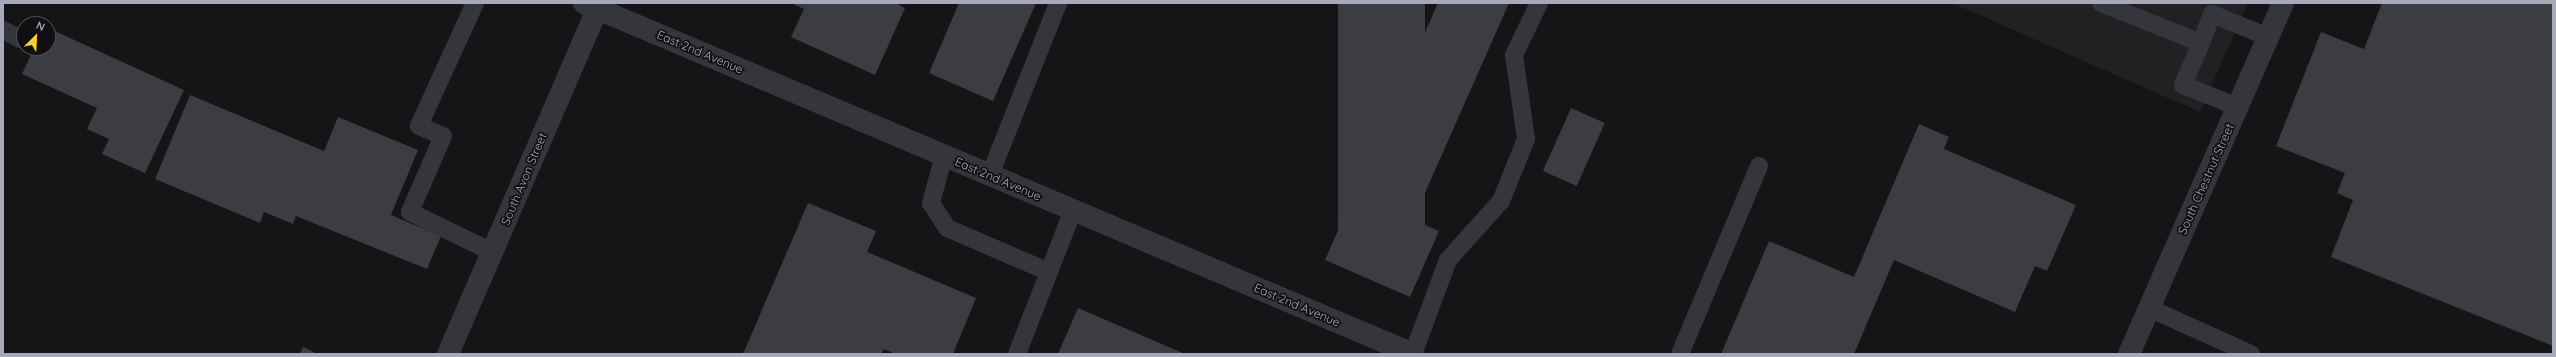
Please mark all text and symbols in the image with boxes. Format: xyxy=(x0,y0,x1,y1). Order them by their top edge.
north arrow xyxy=(16,16,56,56)
text: N xyxy=(34,18,47,34)
street label: East 2nd Avenue xyxy=(655,27,745,77)
street label: South Chestnut Street xyxy=(2175,121,2237,237)
street label: South Avon Street xyxy=(498,131,550,227)
street label: East 2nd Avenue xyxy=(953,154,1043,204)
street label: East 2nd Avenue xyxy=(1252,280,1342,330)

